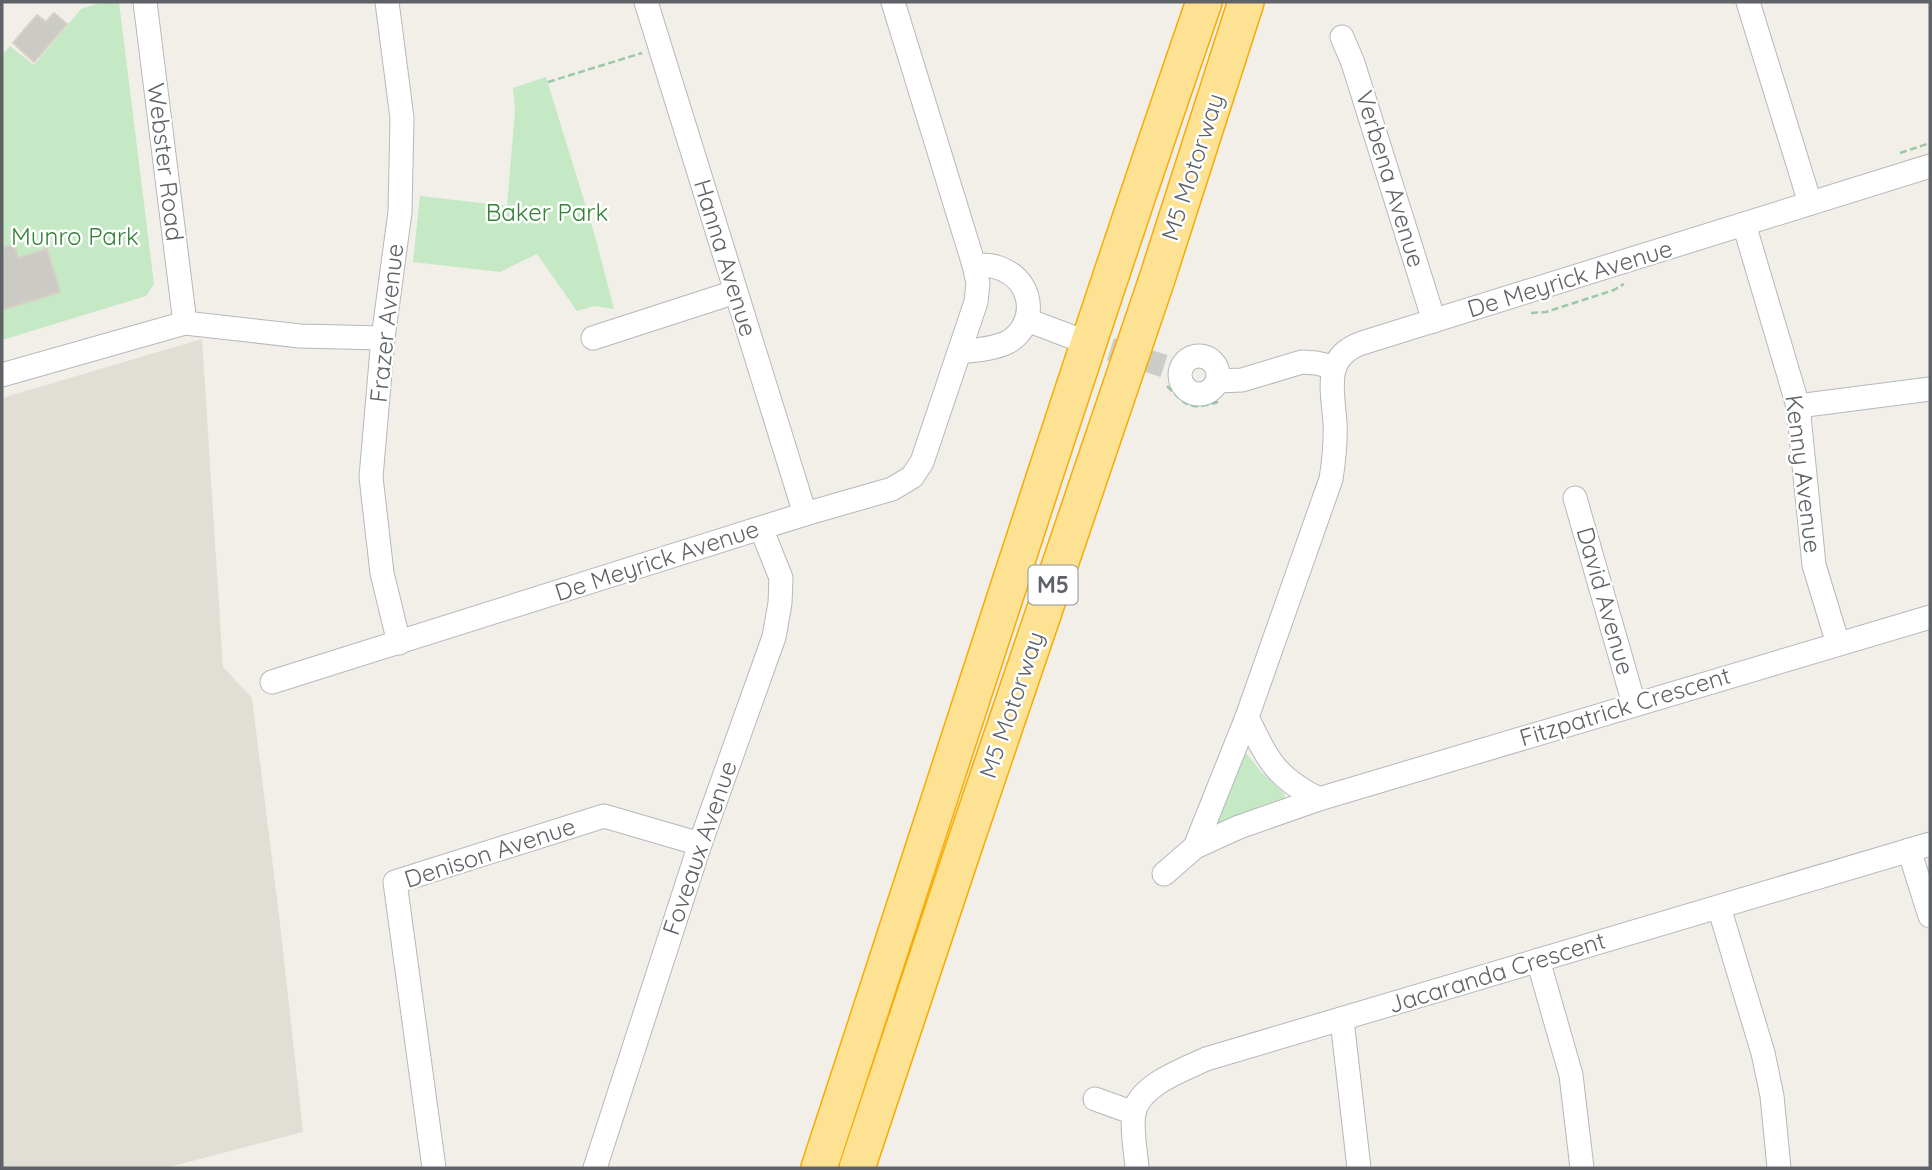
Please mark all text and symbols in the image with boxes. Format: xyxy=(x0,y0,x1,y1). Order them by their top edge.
street label: Webster Road xyxy=(141,81,191,243)
street label: Verbena Avenue xyxy=(1350,87,1432,271)
street label: M5 Motorway xyxy=(1154,89,1230,244)
street label: Hanna Avenue xyxy=(688,176,764,340)
park label: Baker Park xyxy=(486,197,608,227)
park label: Munro Park xyxy=(11,221,139,251)
street label: De Meyrick Avenue xyxy=(1464,233,1676,323)
street label: Frazer Avenue xyxy=(363,242,409,404)
street label: Kenny Avenue xyxy=(1779,393,1829,555)
street label: De Meyrick Avenue xyxy=(551,513,763,607)
street label: David Avenue xyxy=(1571,523,1641,678)
road number: M5 xyxy=(1028,566,1078,604)
street label: M5 Motorway xyxy=(972,627,1050,782)
street label: Fitzpatrick Crescent xyxy=(1516,660,1734,752)
street label: Foveaux Avenue xyxy=(655,757,743,939)
street label: Denison Avenue xyxy=(400,810,579,894)
street label: Jacaranda Crescent xyxy=(1385,925,1609,1019)

